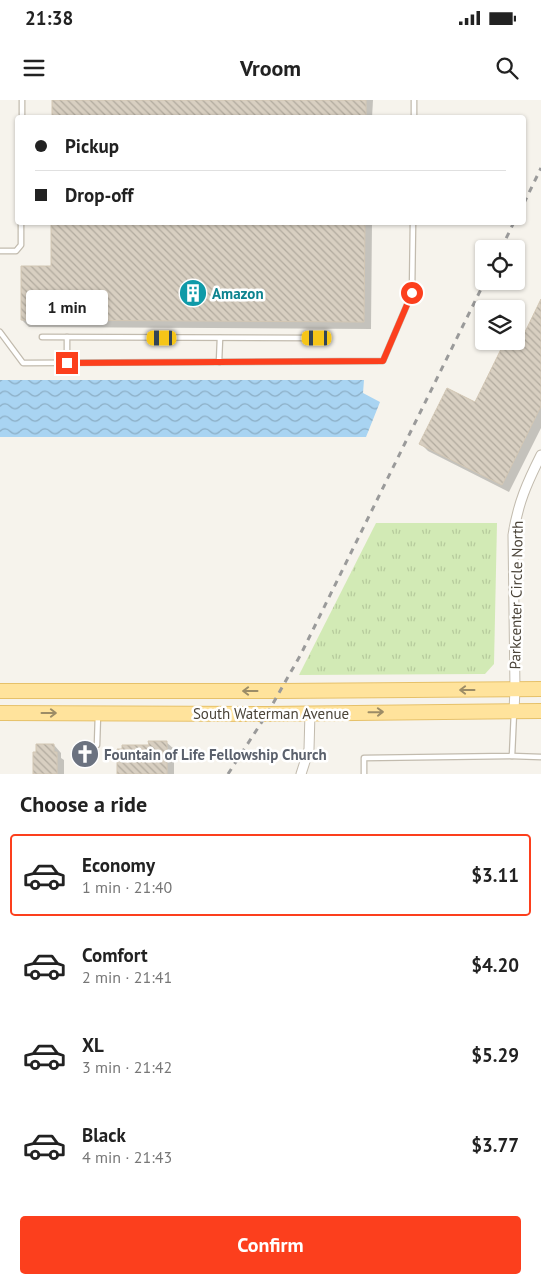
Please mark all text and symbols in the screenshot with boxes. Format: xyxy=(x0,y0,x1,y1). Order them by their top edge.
text: 21:38 xyxy=(25,6,73,30)
icon: menu xyxy=(20,54,48,82)
text: Vroom xyxy=(240,54,301,82)
icon: search xyxy=(493,54,521,82)
text: Pickup xyxy=(65,134,119,158)
text: Drop-off xyxy=(65,183,133,207)
map controls xyxy=(475,240,525,350)
button: locate xyxy=(475,240,525,290)
building icon: Amazon xyxy=(178,278,208,308)
route start xyxy=(401,282,423,304)
place label: Amazon xyxy=(212,284,264,303)
callout: 1 min xyxy=(26,290,108,326)
text: 1 min xyxy=(47,297,87,317)
button: layers xyxy=(475,300,525,350)
car xyxy=(147,331,177,346)
car xyxy=(302,331,332,346)
route end xyxy=(56,352,78,374)
street label: Parkcenter Circle North xyxy=(505,520,527,670)
one-way arrow xyxy=(459,685,475,694)
one-way arrow xyxy=(242,686,258,696)
street label: South Waterman Avenue xyxy=(193,704,349,723)
one-way arrow xyxy=(368,707,384,717)
one-way arrow xyxy=(40,708,56,718)
church icon: Fountain of Life Fellowship Church xyxy=(70,739,100,769)
place label: Fountain of Life Fellowship Church xyxy=(104,745,327,764)
text: Choose a ride xyxy=(20,790,147,818)
icon: car xyxy=(22,853,67,898)
text: Economy xyxy=(82,853,155,877)
text: $3.11 xyxy=(471,863,519,887)
text: 1 min · 21:40 xyxy=(82,877,172,897)
icon: car xyxy=(22,943,67,988)
text: Comfort xyxy=(82,943,148,967)
text: $4.20 xyxy=(471,953,519,977)
text: 2 min · 21:41 xyxy=(82,967,172,987)
icon: car xyxy=(22,1033,67,1078)
text: XL xyxy=(82,1033,104,1057)
text: $5.29 xyxy=(471,1043,519,1067)
text: 3 min · 21:42 xyxy=(82,1057,172,1077)
icon: car xyxy=(22,1123,67,1168)
text: Black xyxy=(82,1123,126,1147)
text: $3.77 xyxy=(471,1133,519,1157)
text: 4 min · 21:43 xyxy=(82,1147,172,1167)
button: Confirm xyxy=(20,1216,521,1274)

